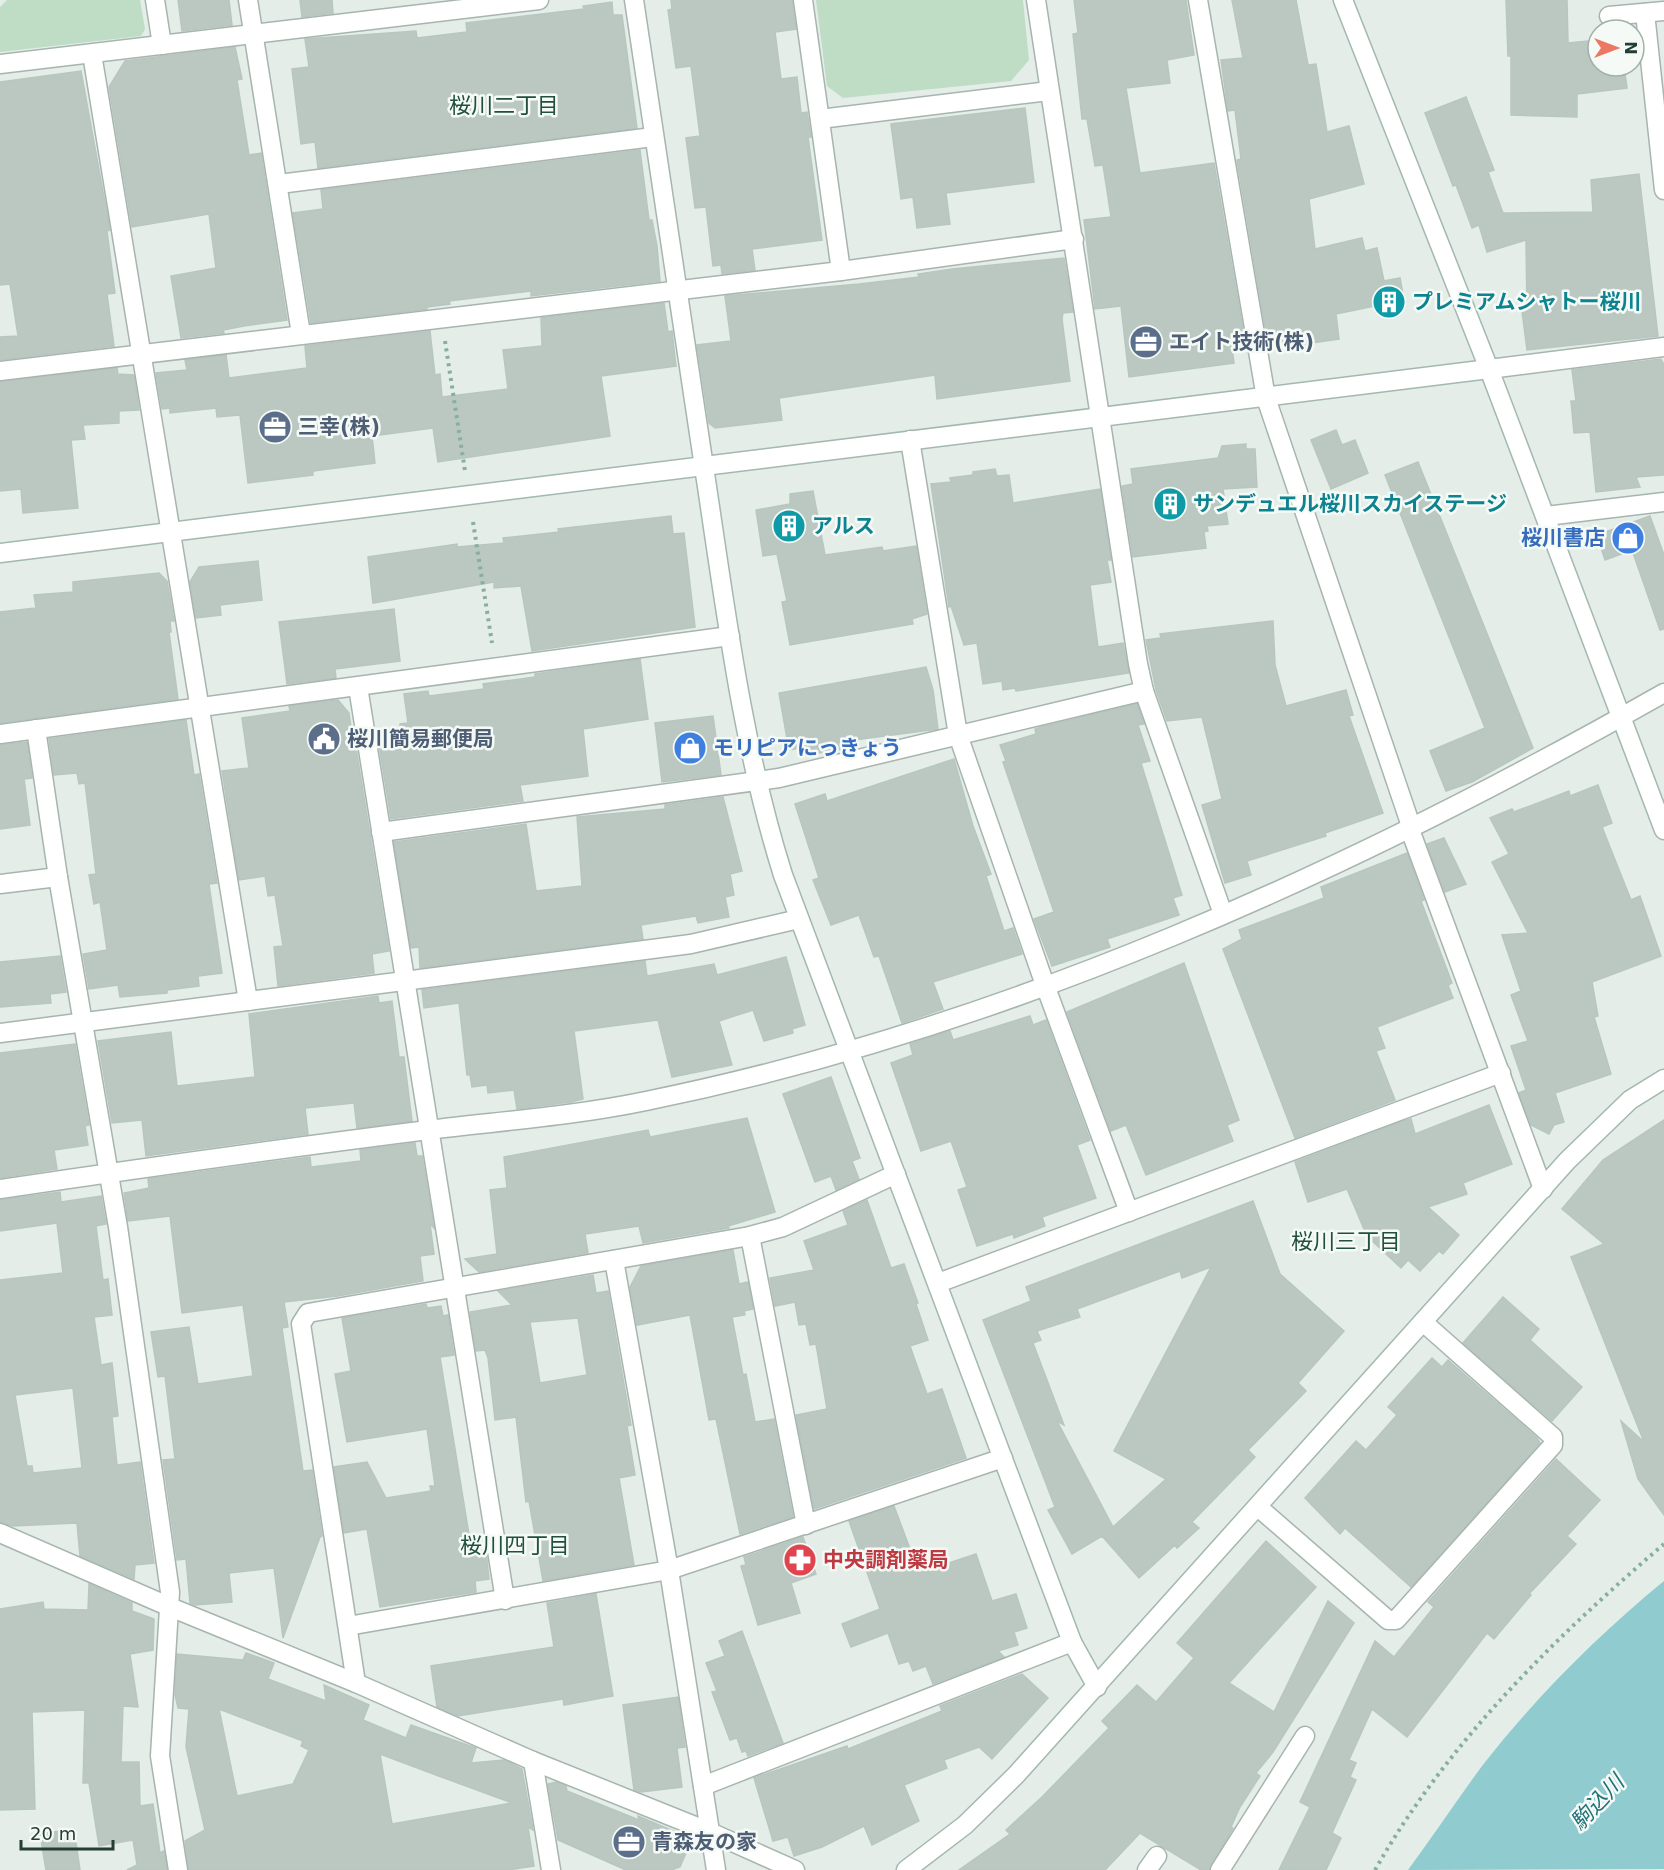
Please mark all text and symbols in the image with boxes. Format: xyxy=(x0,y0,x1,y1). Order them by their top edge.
north arrow xyxy=(1586,18,1646,78)
text: N xyxy=(1621,41,1640,55)
district label: 桜川二丁目 xyxy=(449,93,559,118)
building icon: プレミアムシャトー桜川 xyxy=(1371,284,1407,320)
place label: プレミアムシャトー桜川 xyxy=(1412,290,1642,314)
office icon: エイト技術(株) xyxy=(1128,324,1164,360)
place label: エイト技術(株) xyxy=(1169,330,1314,354)
office icon: 三幸(株) xyxy=(257,409,293,445)
place label: 三幸(株) xyxy=(298,415,380,439)
building icon: サンデュエル桜川スカイステージ xyxy=(1152,486,1188,522)
place label: サンデュエル桜川スカイステージ xyxy=(1193,492,1507,516)
building icon: アルス xyxy=(771,508,807,544)
place label: アルス xyxy=(812,514,875,538)
shop icon: 桜川書店 xyxy=(1610,520,1646,556)
place label: 桜川書店 xyxy=(1521,526,1605,550)
public building icon: 桜川簡易郵便局 xyxy=(306,721,342,757)
place label: 桜川簡易郵便局 xyxy=(347,727,494,751)
shop icon: モリピアにっきょう xyxy=(672,730,708,766)
place label: モリピアにっきょう xyxy=(713,736,902,760)
district label: 桜川三丁目 xyxy=(1291,1229,1401,1254)
district label: 桜川四丁目 xyxy=(460,1533,570,1558)
pharmacy icon: 中央調剤薬局 xyxy=(782,1542,818,1578)
place label: 中央調剤薬局 xyxy=(823,1548,949,1572)
water label: 駒込川 xyxy=(1566,1768,1630,1835)
scale bar xyxy=(21,1813,112,1851)
text: 20 m xyxy=(30,1823,76,1844)
office icon: 青森友の家 xyxy=(611,1824,647,1860)
place label: 青森友の家 xyxy=(652,1830,757,1854)

